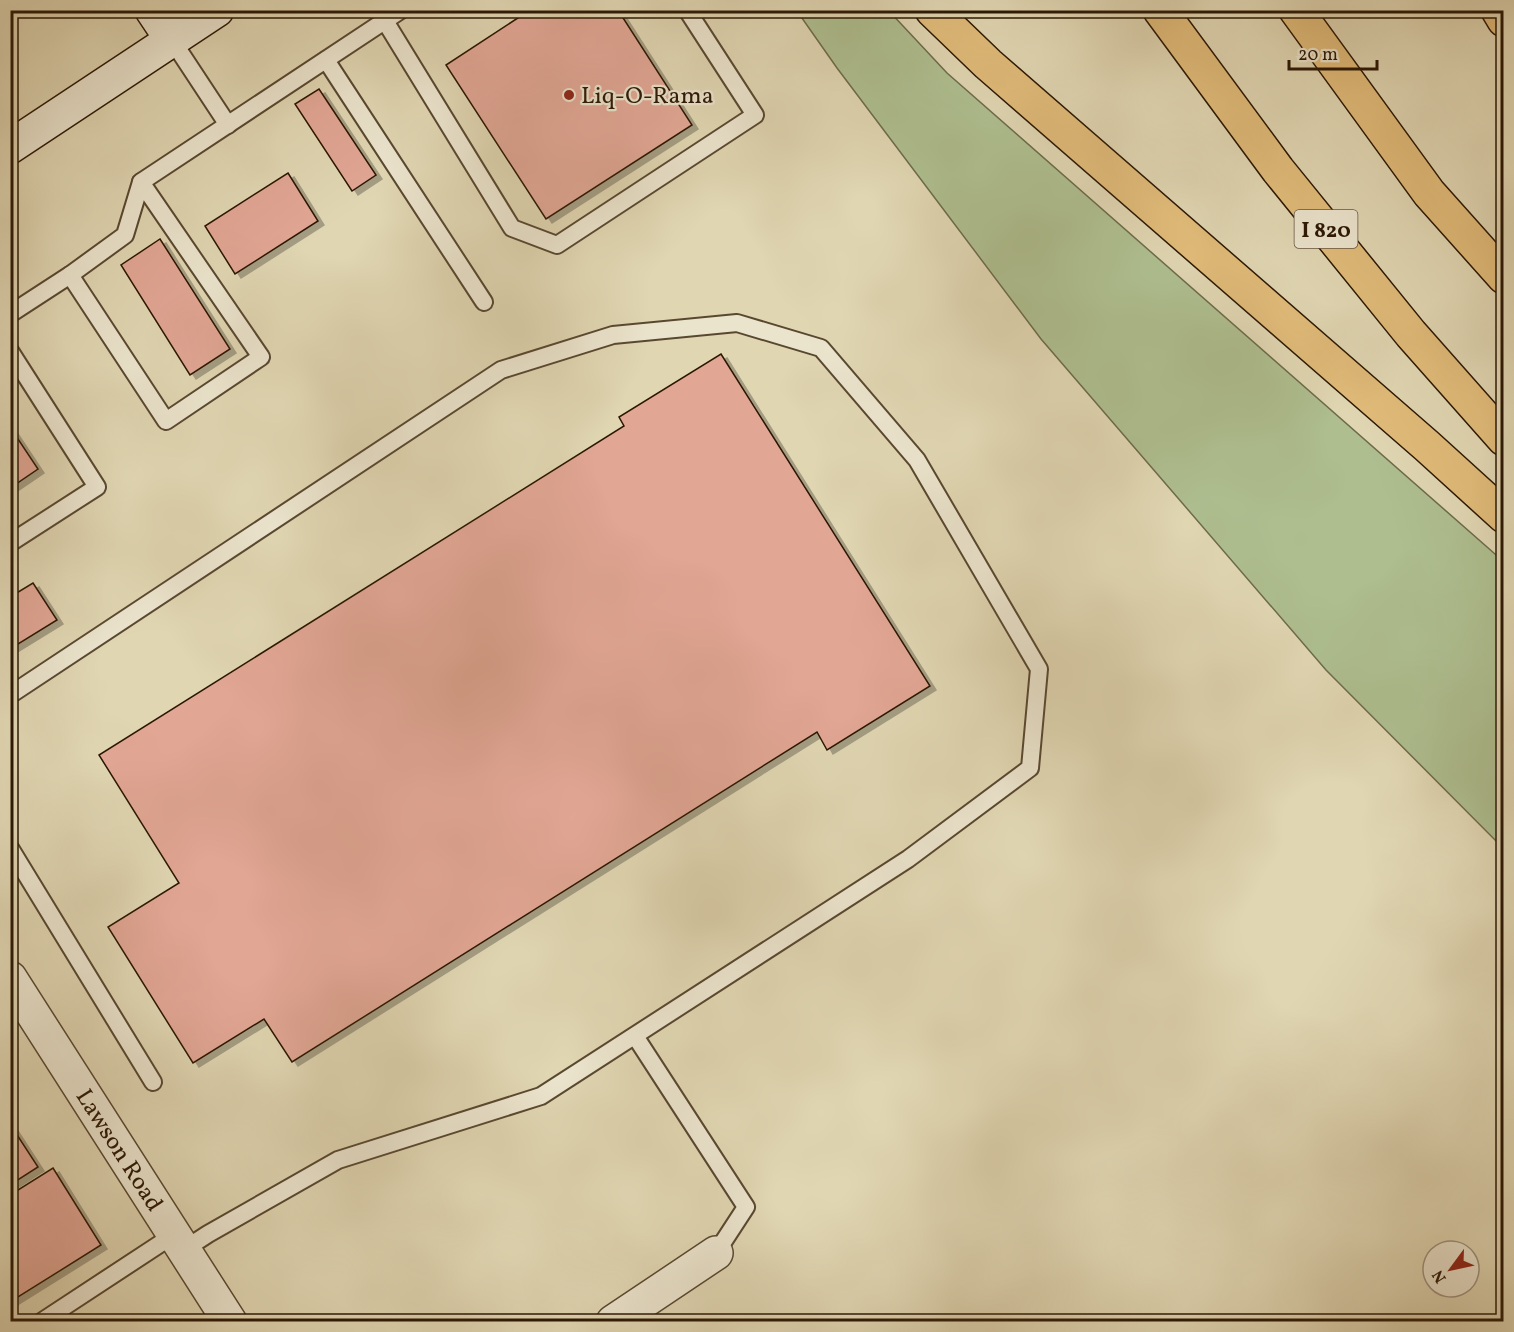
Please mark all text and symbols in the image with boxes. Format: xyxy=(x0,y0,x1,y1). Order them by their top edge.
scale bar xyxy=(1289,33,1378,71)
text: 20 m xyxy=(1298,43,1338,68)
place label: Liq-O-Rama xyxy=(581,80,714,114)
marker: Liq-O-Rama xyxy=(562,88,576,102)
road number: I 820 xyxy=(1294,210,1358,248)
street label: Lawson Road xyxy=(66,1083,170,1219)
north arrow xyxy=(1421,1239,1481,1299)
text: N xyxy=(1428,1265,1452,1287)

